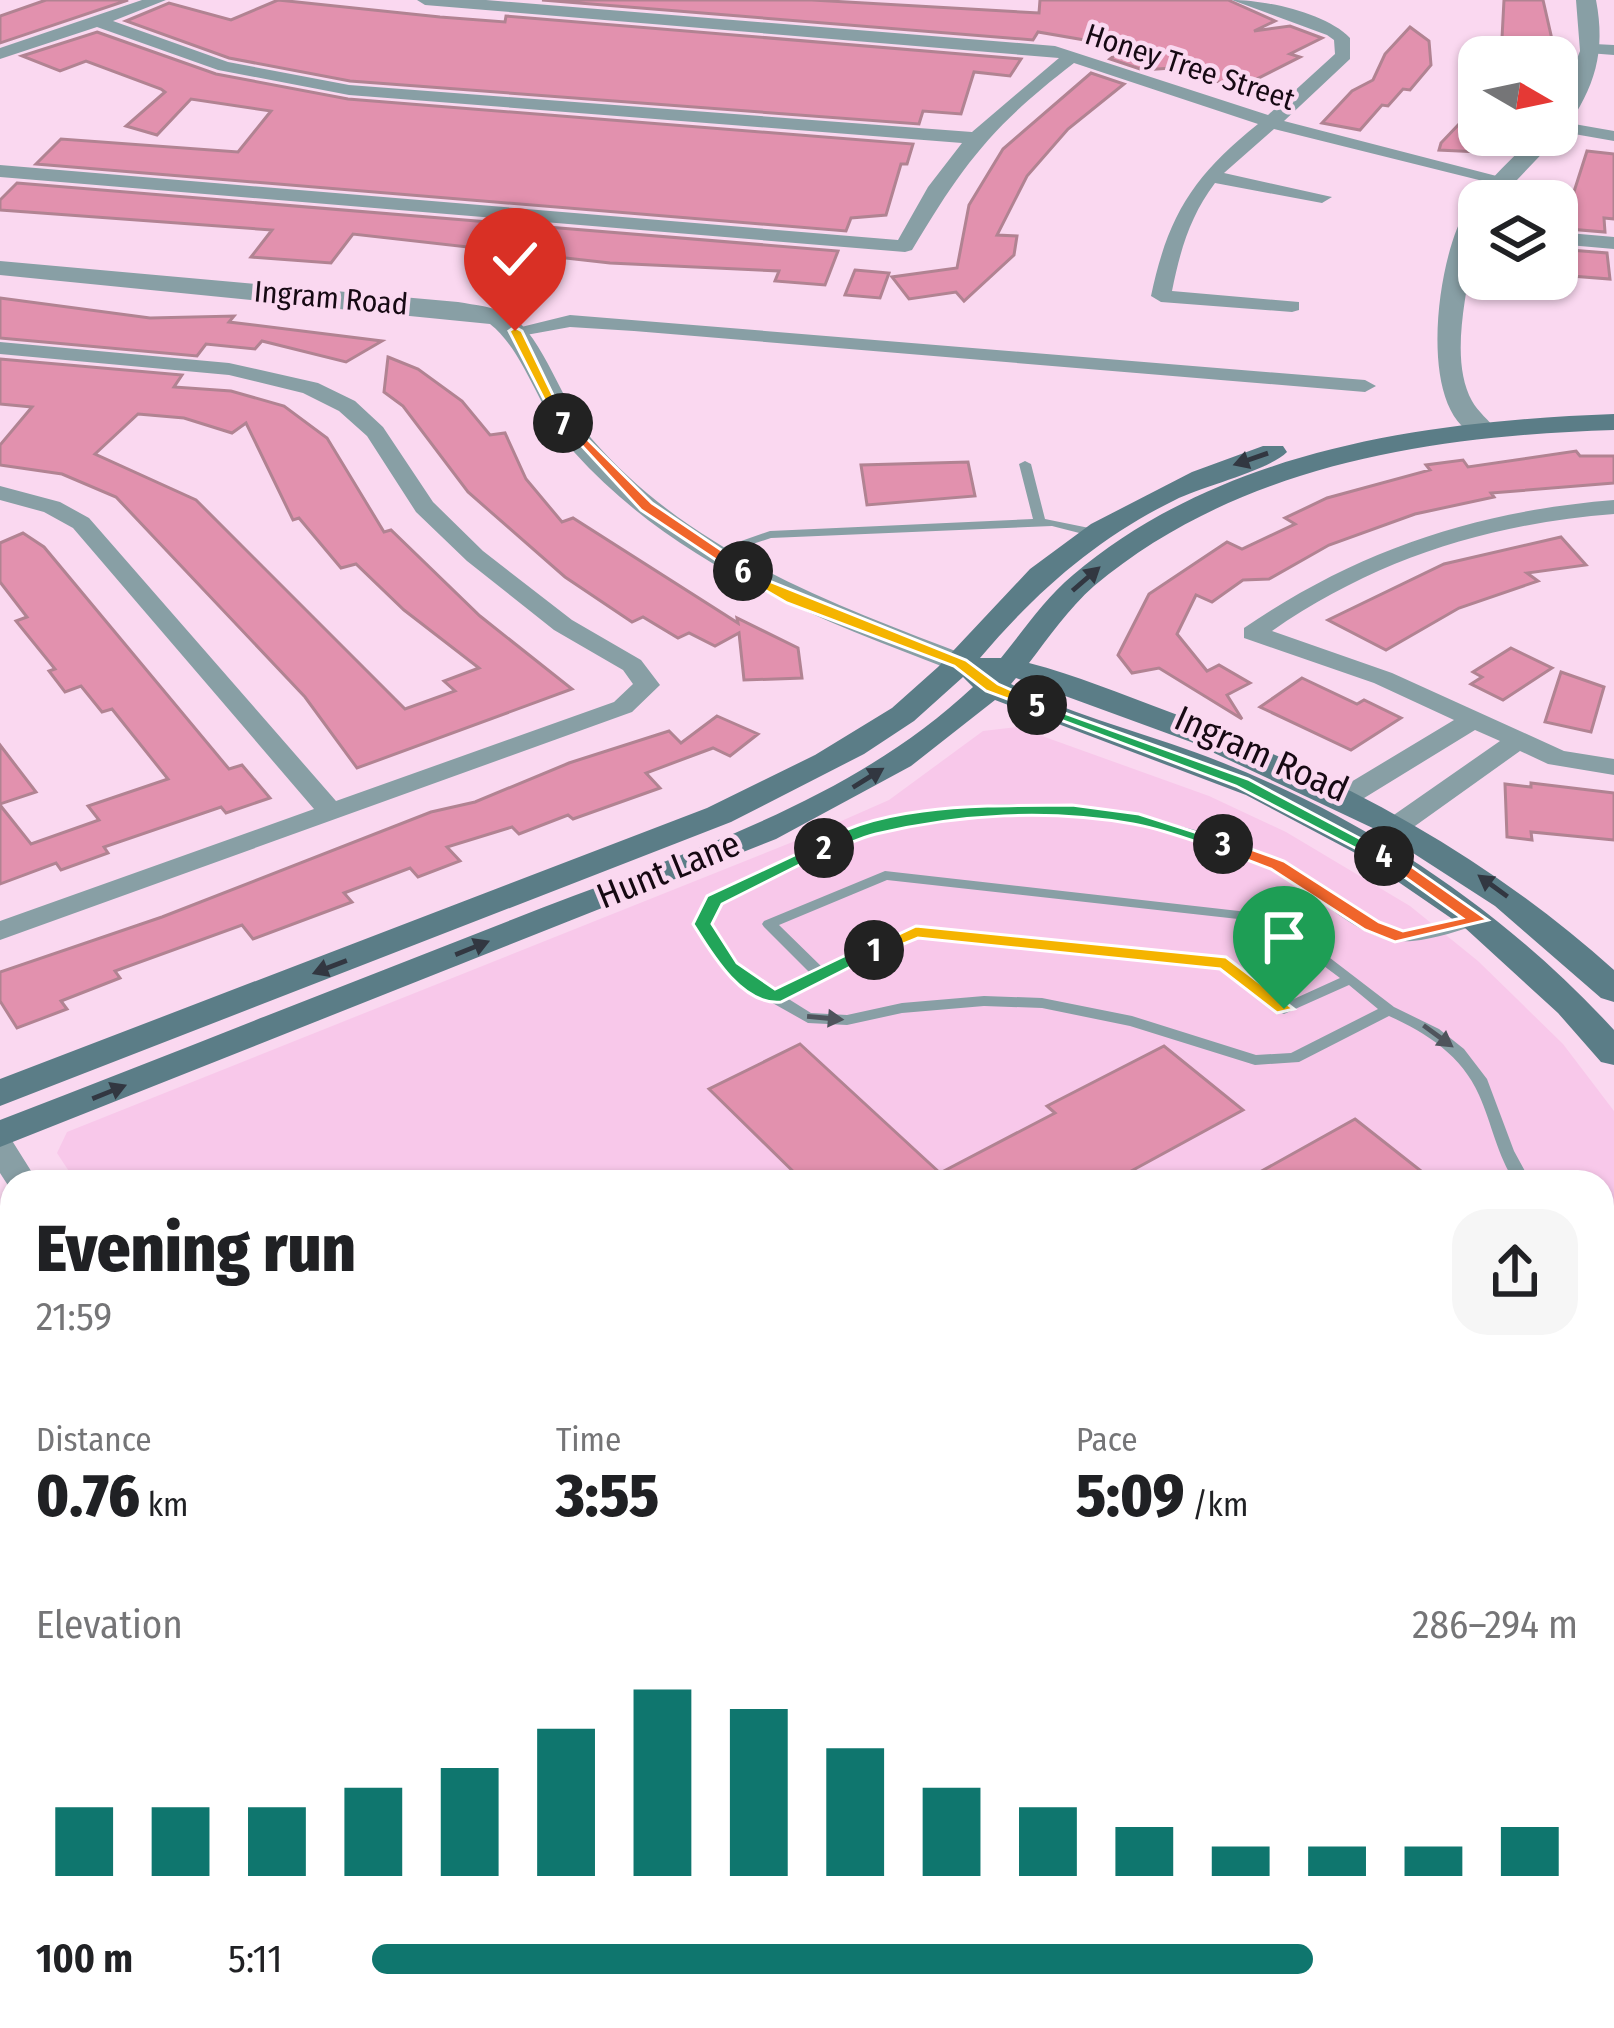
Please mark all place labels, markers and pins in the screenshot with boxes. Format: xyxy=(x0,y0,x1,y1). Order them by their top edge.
pin xyxy=(464,208,566,331)
pin: 7 xyxy=(533,393,593,453)
pin: 6 xyxy=(713,541,773,601)
pin: 5 xyxy=(1007,675,1067,735)
pin: 3 xyxy=(1193,814,1253,874)
pin: 2 xyxy=(794,818,854,878)
pin: 4 xyxy=(1354,826,1414,886)
pin xyxy=(1233,886,1335,1009)
pin: 1 xyxy=(844,920,904,980)

